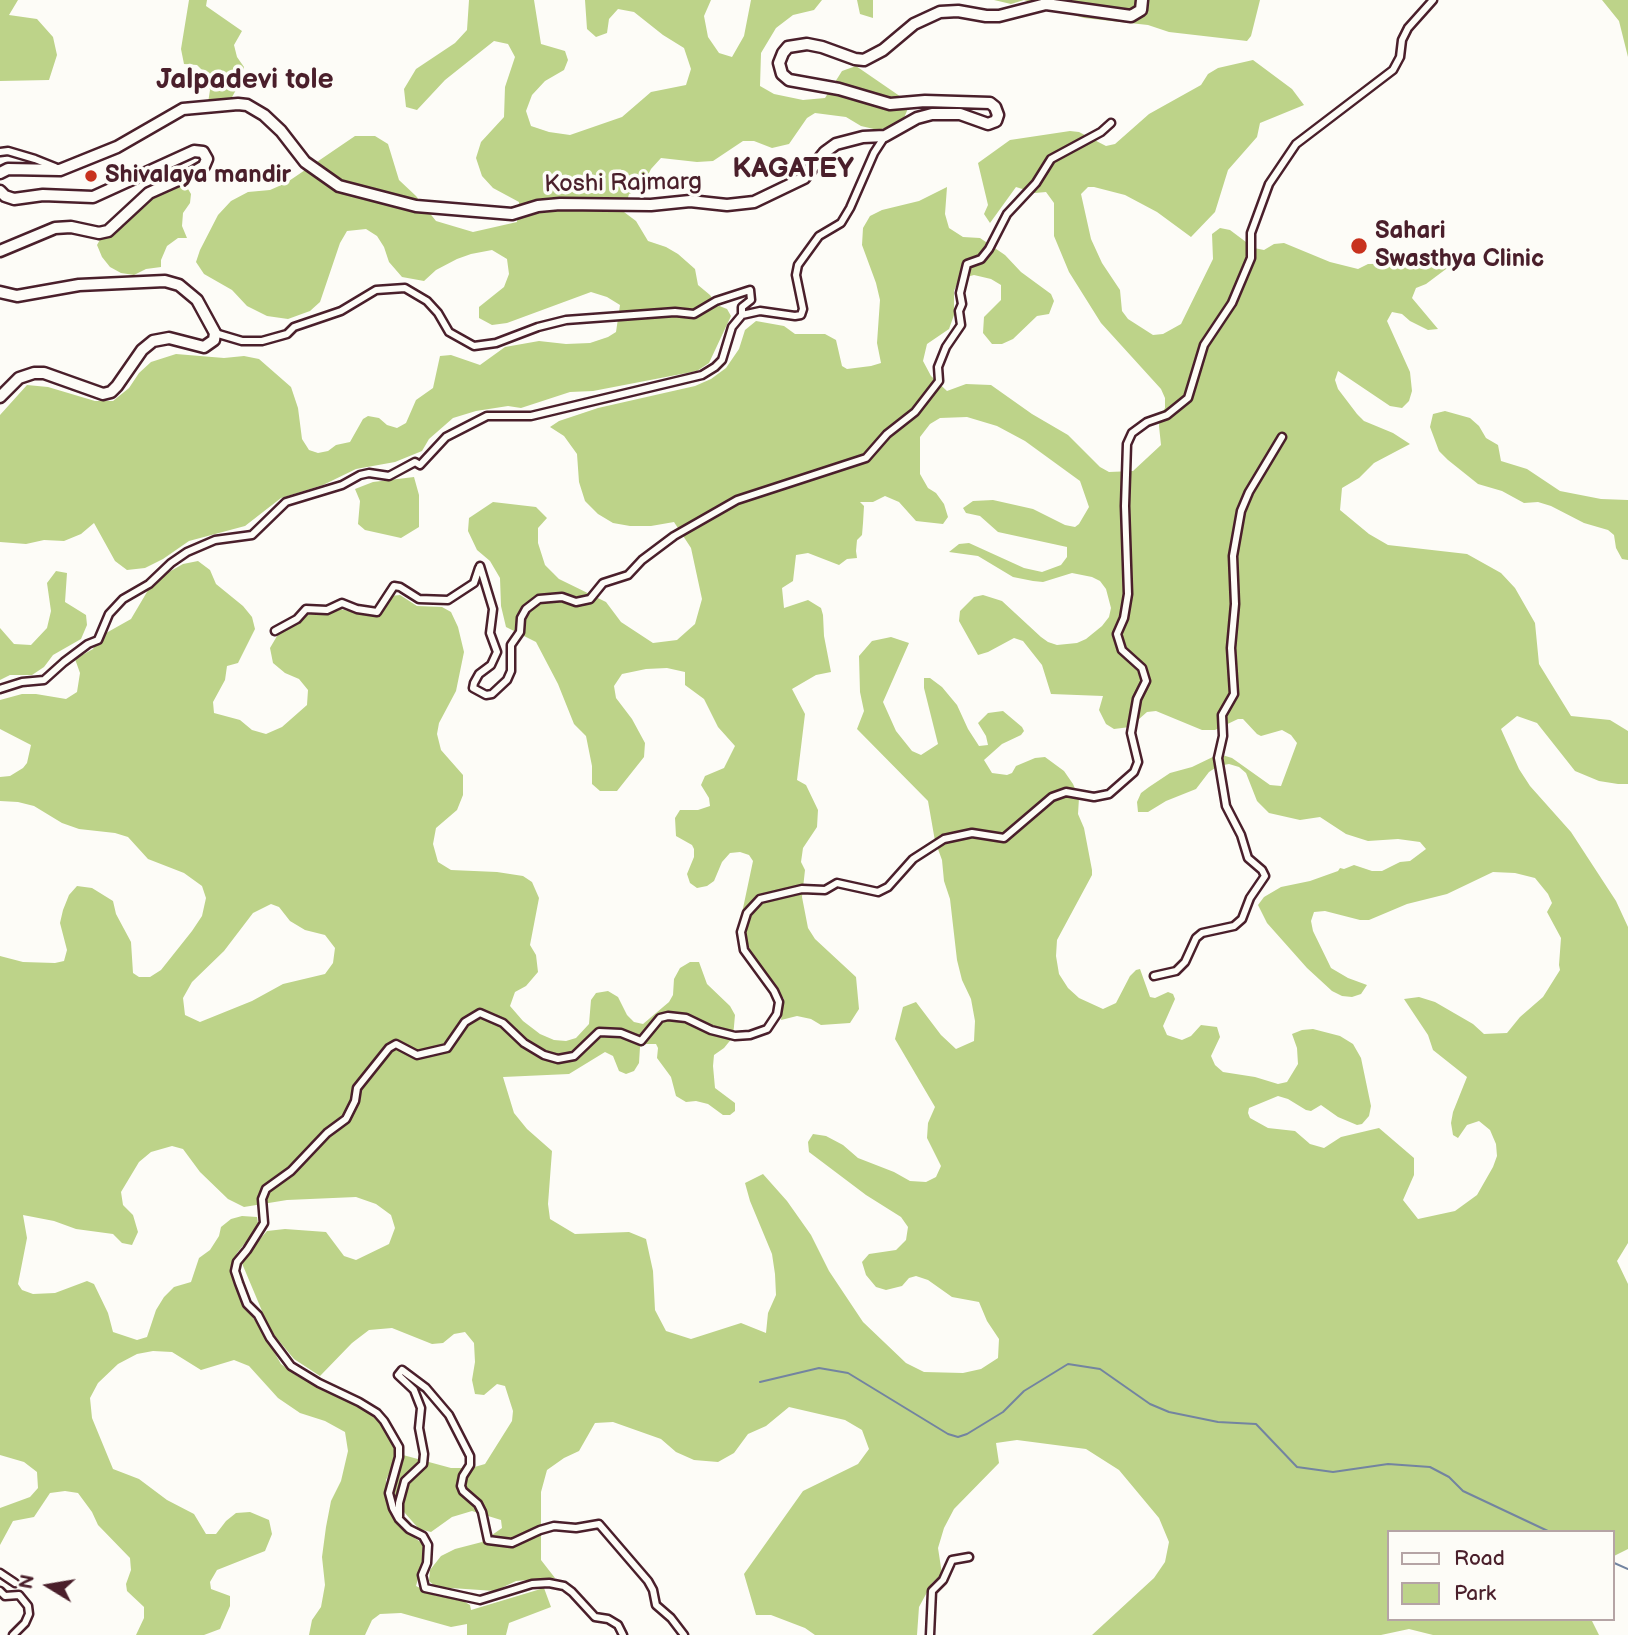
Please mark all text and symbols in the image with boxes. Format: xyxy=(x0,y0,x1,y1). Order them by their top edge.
district label: Jalpadevi tole xyxy=(156,64,334,98)
district label: KAGATEY xyxy=(732,153,854,187)
place label: Shivalaya mandir xyxy=(105,162,291,190)
marker: Shivalaya mandir xyxy=(83,168,99,184)
street label: Koshi Rajmarg xyxy=(544,168,702,200)
place label: Sahari Swasthya Clinic xyxy=(1375,218,1544,274)
marker: Sahari Swasthya Clinic xyxy=(1349,236,1369,256)
legend xyxy=(1386,1530,1614,1621)
text: Road xyxy=(1454,1546,1505,1571)
north arrow xyxy=(14,1551,84,1621)
text: N xyxy=(15,1573,41,1591)
text: Park xyxy=(1454,1581,1496,1606)

